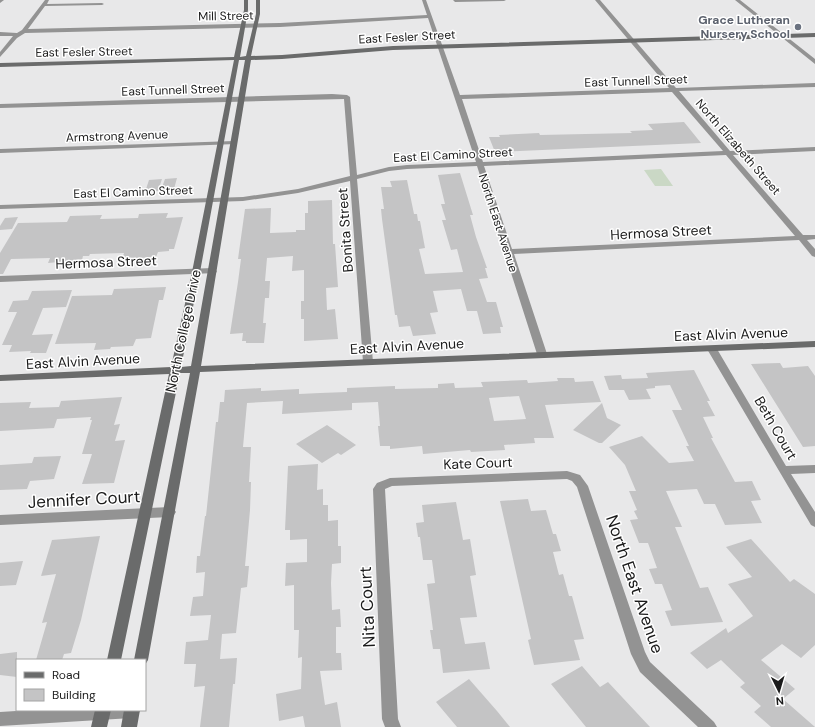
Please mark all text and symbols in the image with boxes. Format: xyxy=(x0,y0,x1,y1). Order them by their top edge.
street label: Mill Street xyxy=(198,8,254,24)
place label: Grace Lutheran Nursery School xyxy=(698,12,790,42)
marker: Grace Lutheran Nursery School xyxy=(793,22,803,32)
street label: East Fesler Street xyxy=(358,26,456,48)
street label: East Fesler Street xyxy=(35,43,133,61)
street label: East Tunnell Street xyxy=(584,71,688,91)
street label: East Tunnell Street xyxy=(121,80,225,100)
street label: North Elizabeth Street xyxy=(692,96,784,198)
street label: Armstrong Avenue xyxy=(66,126,169,146)
street label: East El Camino Street xyxy=(393,144,513,166)
street label: North East Avenue xyxy=(475,172,521,274)
street label: East El Camino Street xyxy=(73,182,193,202)
street label: Bonita Street xyxy=(333,187,357,273)
street label: Hermosa Street xyxy=(610,220,712,244)
street label: Hermosa Street xyxy=(55,251,157,273)
street label: North College Drive xyxy=(161,268,205,394)
street label: East Alvin Avenue xyxy=(674,323,788,345)
street label: East Alvin Avenue xyxy=(350,334,464,358)
street label: East Alvin Avenue xyxy=(26,349,140,373)
street label: Beth Court xyxy=(751,393,801,463)
street label: Kate Court xyxy=(443,453,513,473)
street label: Jennifer Court xyxy=(27,485,141,513)
street label: North East Avenue xyxy=(601,512,669,656)
street label: Nita Court xyxy=(354,566,380,648)
legend xyxy=(16,659,146,711)
text: Road xyxy=(52,667,80,683)
north arrow xyxy=(759,671,799,711)
text: Building xyxy=(52,687,96,703)
text: N xyxy=(775,694,784,708)

